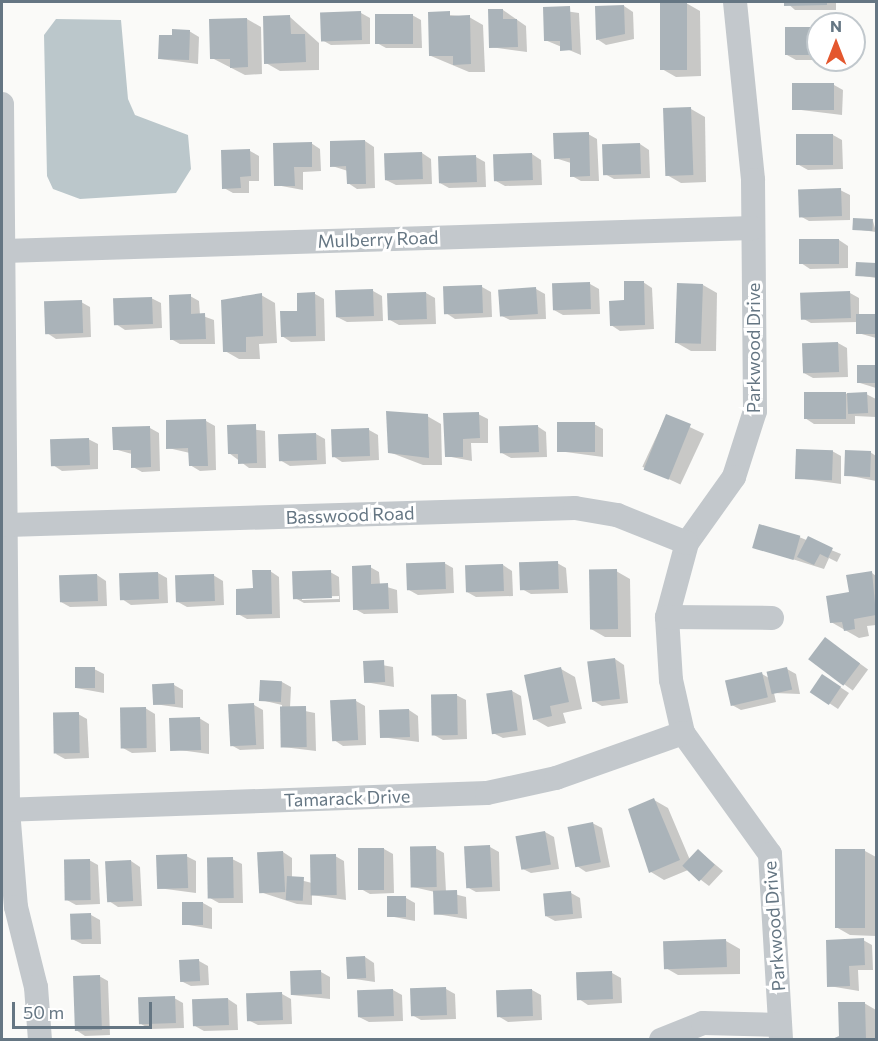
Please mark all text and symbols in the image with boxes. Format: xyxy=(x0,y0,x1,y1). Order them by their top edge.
north arrow xyxy=(806,12,866,72)
text: N xyxy=(830,16,842,35)
street label: Mulberry Road xyxy=(317,226,439,252)
street label: Parkwood Drive xyxy=(742,283,764,413)
street label: Basswood Road xyxy=(285,502,415,528)
street label: Tamarack Drive xyxy=(283,785,411,811)
street label: Parkwood Drive xyxy=(759,860,789,992)
scale bar xyxy=(15,990,154,1028)
text: 50 m xyxy=(23,1001,64,1023)

